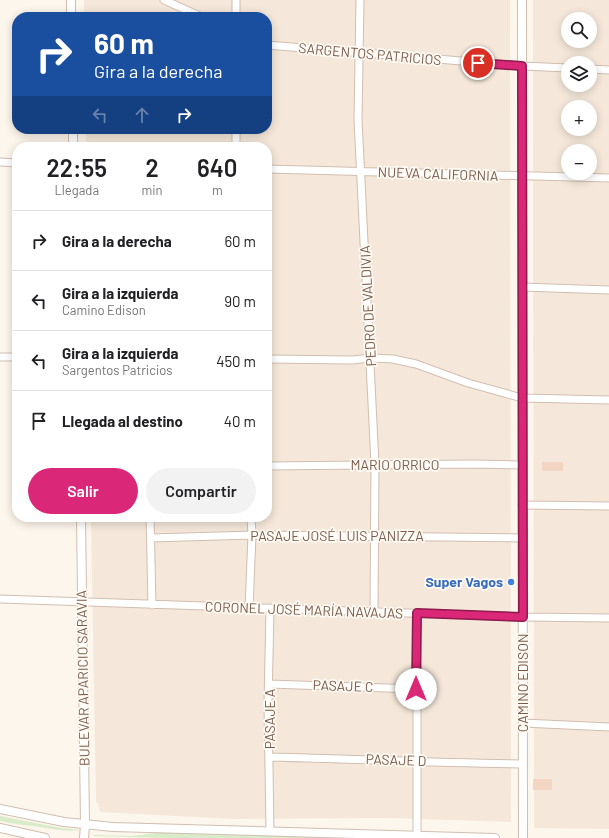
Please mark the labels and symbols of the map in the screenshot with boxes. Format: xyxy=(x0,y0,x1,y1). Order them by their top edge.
street label: SARGENTOS PATRICIOS xyxy=(298,39,442,68)
pin xyxy=(461,46,495,80)
street label: NUEVA CALIFORNIA xyxy=(377,163,499,184)
street label: PEDRO DE VALDIVIA xyxy=(356,244,379,367)
street label: MARIO ORRICO xyxy=(351,456,439,473)
street label: PASAJE JOSÉ LUIS PANIZZA xyxy=(250,527,424,544)
place label: Super Vagos xyxy=(425,573,503,590)
marker: Super Vagos xyxy=(506,577,516,587)
street label: BULEVAR APARICIO SARAVIA xyxy=(72,589,93,766)
street label: CORONEL JOSÉ MARÍA NAVAJAS xyxy=(205,598,403,621)
street label: CAMINO EDISON xyxy=(514,634,531,732)
position arrow xyxy=(395,668,437,710)
street label: PASAJE C xyxy=(312,676,374,695)
street label: PASAJE A xyxy=(261,688,278,749)
street label: PASAJE D xyxy=(365,750,427,769)

